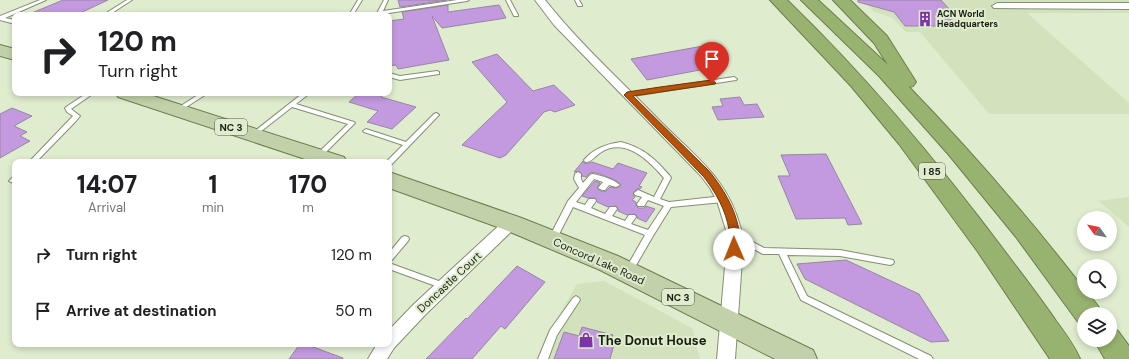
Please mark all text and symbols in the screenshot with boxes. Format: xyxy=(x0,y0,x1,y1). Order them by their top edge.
place label: ACN World Headquarters xyxy=(937,8,998,30)
building icon: ACN World Headquarters xyxy=(916,10,934,28)
text: 120 m xyxy=(98,23,177,60)
icon: right xyxy=(32,28,84,80)
pin xyxy=(695,42,729,83)
icon: arrive xyxy=(701,48,723,70)
text: Turn right xyxy=(98,59,178,83)
road number: NC 3 xyxy=(215,119,247,135)
road number: I 85 xyxy=(919,163,945,179)
text: 14:07 xyxy=(77,169,137,200)
text: 1 xyxy=(209,169,217,200)
text: 170 xyxy=(289,169,327,200)
text: Arrival xyxy=(88,199,126,216)
text: min xyxy=(202,199,224,216)
text: m xyxy=(302,199,314,216)
north arrow xyxy=(1077,211,1117,251)
map controls xyxy=(1077,211,1117,347)
position arrow xyxy=(713,228,755,270)
street label: Concord Lake Road xyxy=(551,234,647,288)
icon: right xyxy=(32,244,54,266)
text: Turn right xyxy=(66,245,137,265)
text: 120 m xyxy=(331,245,372,265)
street label: Doncastle Court xyxy=(414,249,484,315)
button: search xyxy=(1077,259,1117,299)
road number: NC 3 xyxy=(662,289,694,305)
icon: arrive xyxy=(32,300,54,322)
text: Arrive at destination xyxy=(66,301,217,321)
text: 50 m xyxy=(335,301,372,321)
button: layers xyxy=(1077,307,1117,347)
shop icon: The Donut House xyxy=(577,331,595,349)
place label: The Donut House xyxy=(598,332,707,349)

